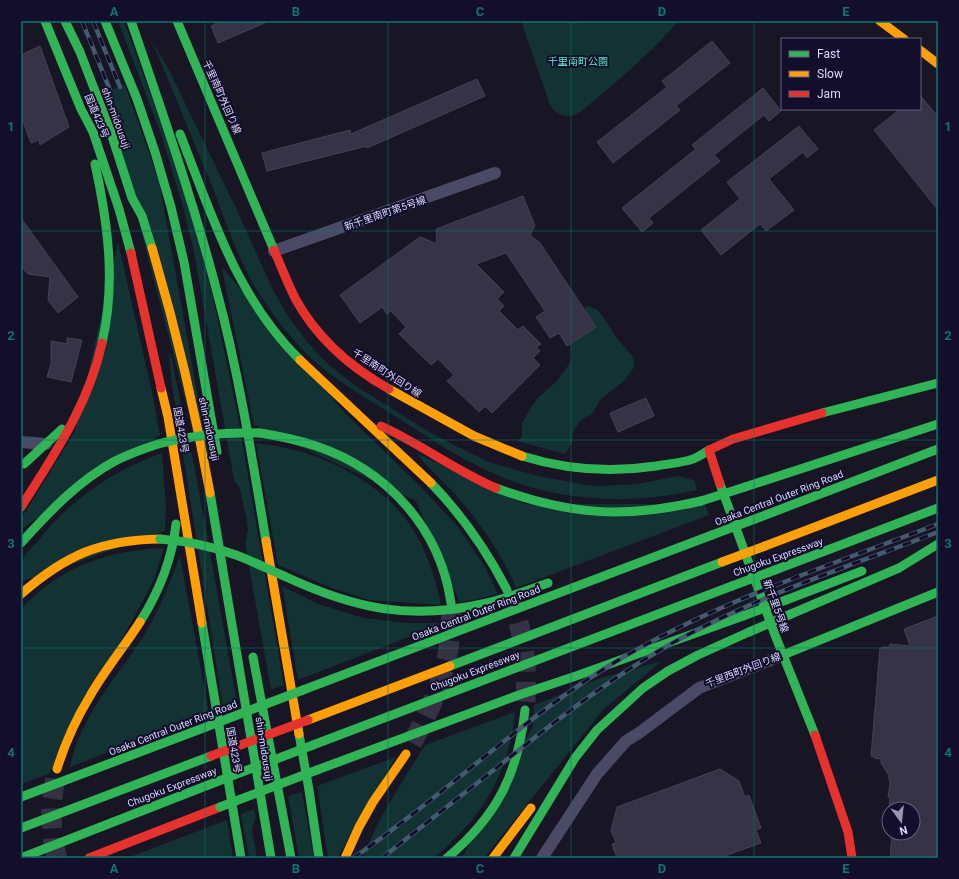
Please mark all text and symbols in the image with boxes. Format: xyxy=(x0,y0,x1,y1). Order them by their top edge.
text: A xyxy=(110,4,119,19)
text: B xyxy=(292,4,300,19)
text: C xyxy=(476,4,485,19)
text: D xyxy=(658,4,666,19)
text: E xyxy=(842,4,850,19)
legend xyxy=(781,38,921,110)
text: Fast xyxy=(817,47,840,61)
park label: 千里南町公園 xyxy=(548,56,608,67)
street label: 千里南町外回り線 xyxy=(201,58,243,136)
text: Slow xyxy=(817,67,843,81)
street label: shin-midousuji xyxy=(100,86,132,150)
text: Jam xyxy=(817,87,841,101)
street label: 国道423号 xyxy=(83,92,111,140)
text: 1 xyxy=(7,119,15,134)
text: 1 xyxy=(944,119,952,134)
street label: 新千里南町第5号線 xyxy=(343,194,427,232)
text: 2 xyxy=(7,328,15,343)
text: 2 xyxy=(944,328,952,343)
street label: 千里南町外回り線 xyxy=(350,347,424,399)
street label: shin-midousuji xyxy=(197,396,221,462)
street label: 国道423号 xyxy=(172,406,190,454)
street label: Osaka Central Outer Ring Road xyxy=(713,468,845,528)
text: 3 xyxy=(7,536,15,551)
street label: Chugoku Expressway xyxy=(732,536,825,578)
text: 3 xyxy=(944,536,952,551)
street label: 新千里5号線 xyxy=(761,578,791,634)
street label: Osaka Central Outer Ring Road xyxy=(410,583,542,643)
street label: Chugoku Expressway xyxy=(429,649,521,693)
street label: 千里西町外回り線 xyxy=(704,651,782,689)
street label: Osaka Central Outer Ring Road xyxy=(107,698,239,758)
street label: shin-midousuji xyxy=(253,716,275,782)
street label: 国道423号 xyxy=(225,726,243,774)
text: 4 xyxy=(7,745,15,760)
text: 4 xyxy=(944,745,952,760)
street label: Chugoku Expressway xyxy=(126,765,218,809)
north arrow xyxy=(881,801,921,841)
text: N xyxy=(898,823,909,838)
text: A xyxy=(110,861,119,876)
text: B xyxy=(292,861,300,876)
text: C xyxy=(476,861,485,876)
text: D xyxy=(658,861,666,876)
text: E xyxy=(842,861,850,876)

